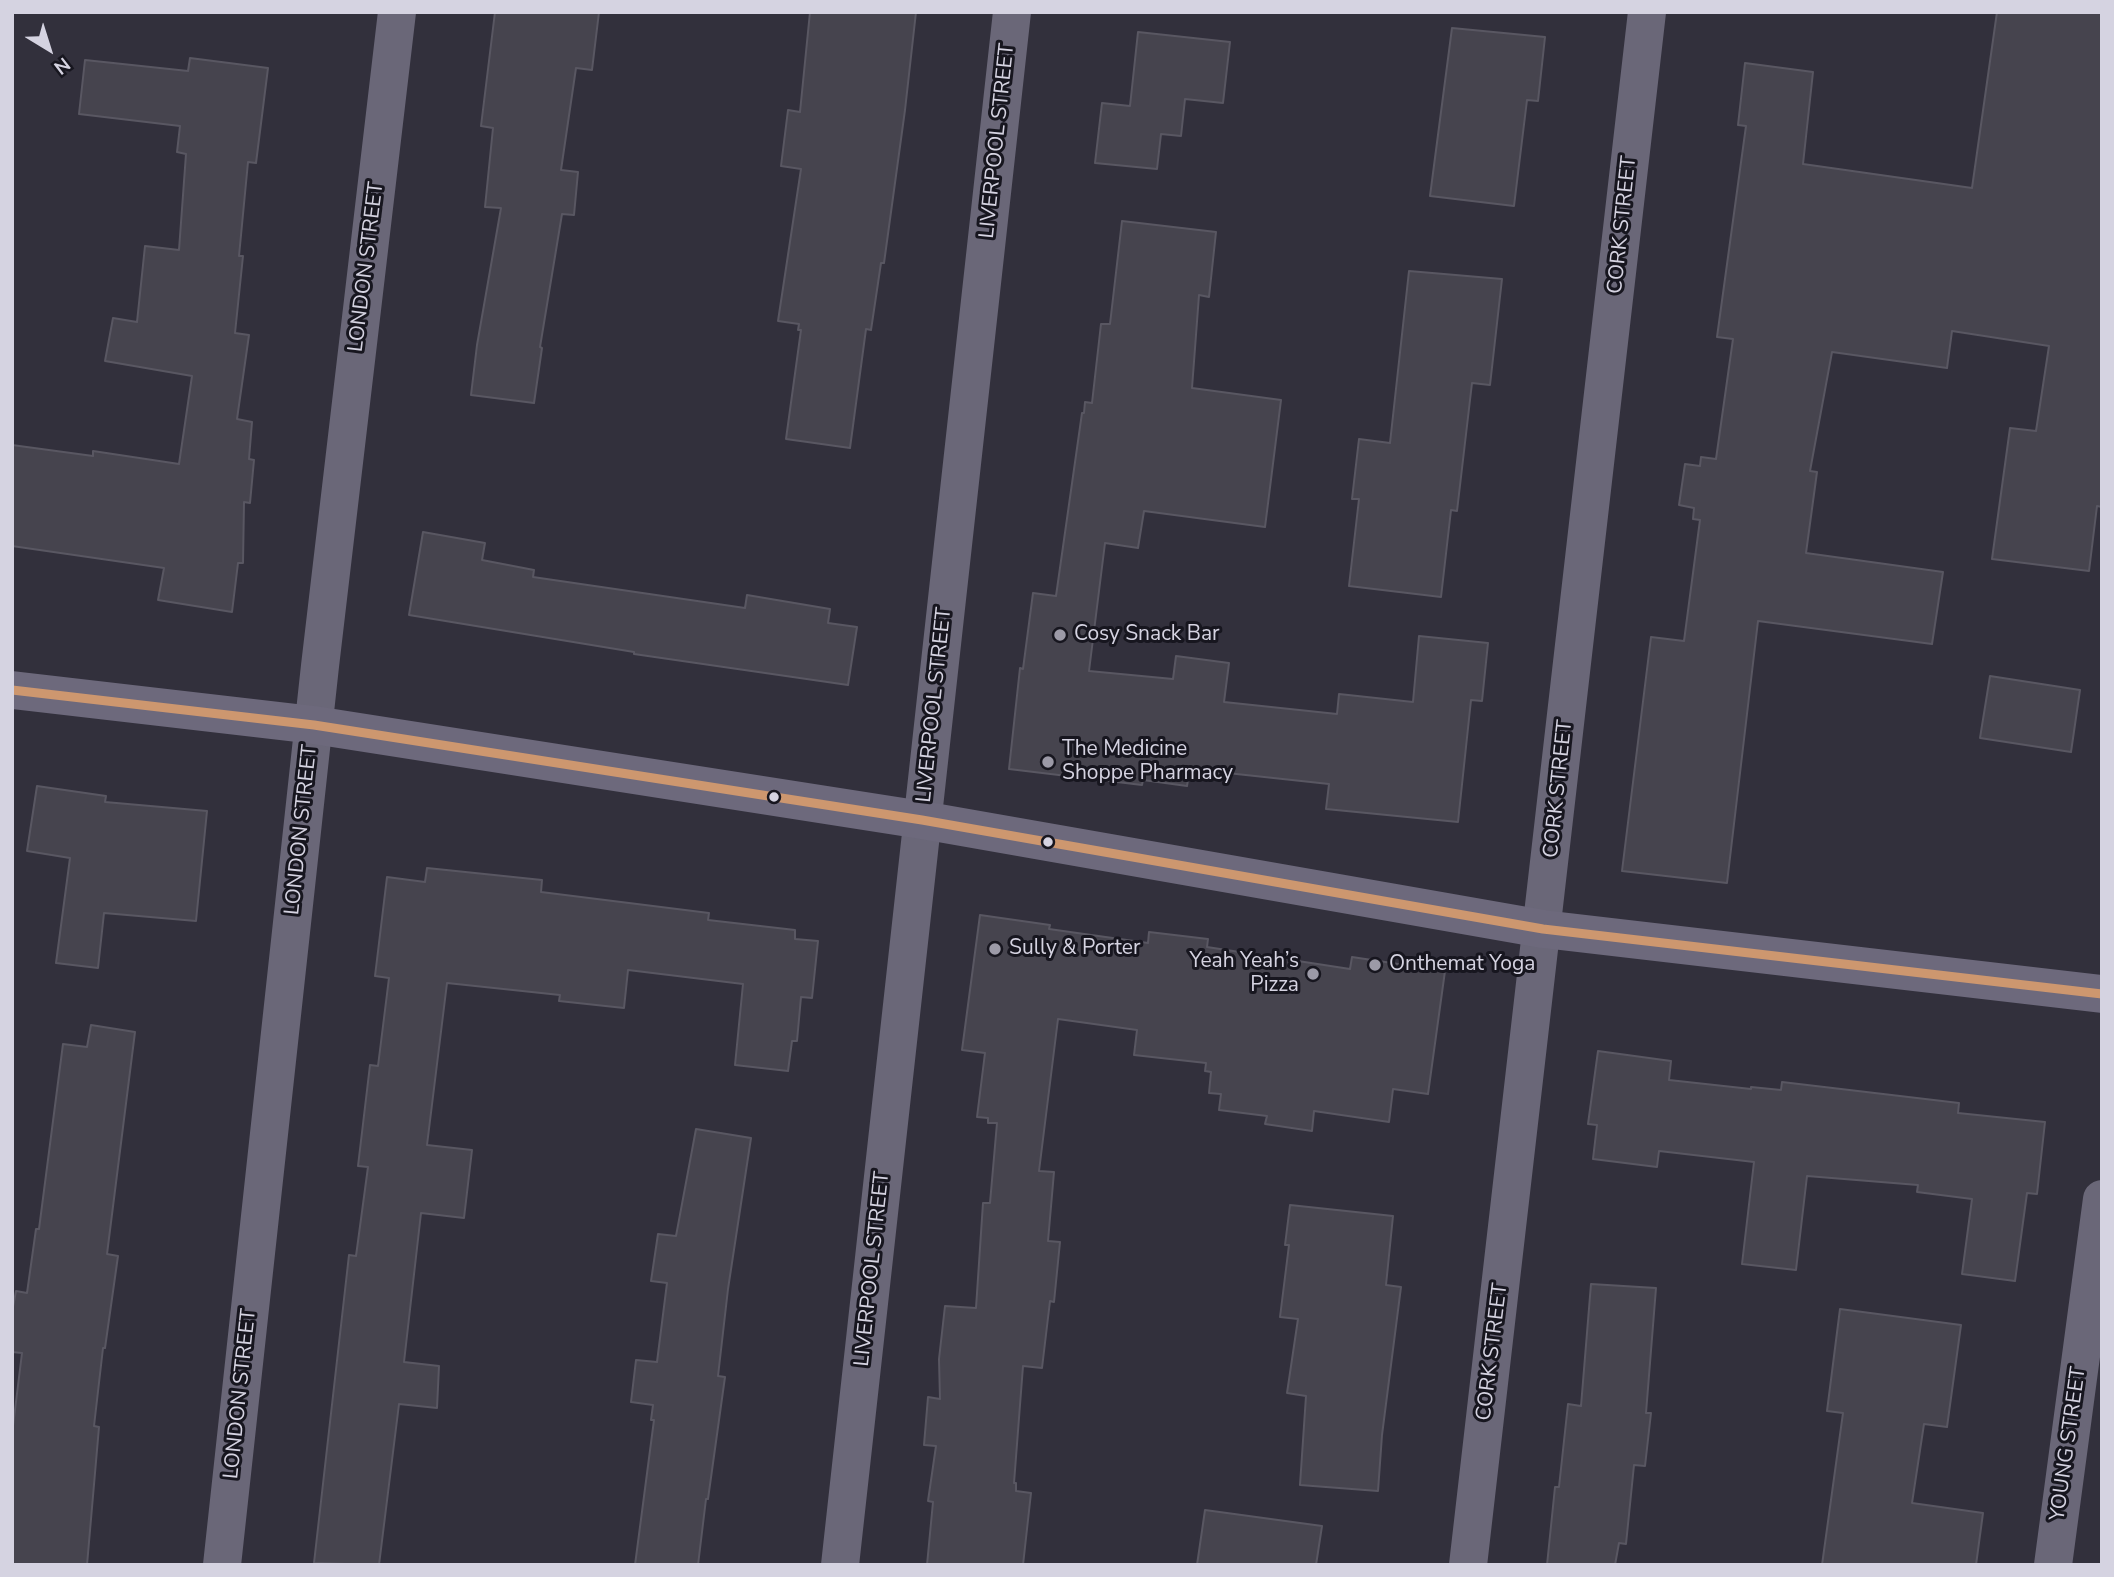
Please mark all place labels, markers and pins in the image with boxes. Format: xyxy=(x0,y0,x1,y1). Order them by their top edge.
place label: Cosy Snack Bar xyxy=(1074,622,1220,648)
marker: Cosy Snack Bar xyxy=(1052,627,1068,643)
place label: The Medicine Shoppe Pharmacy xyxy=(1062,737,1233,787)
marker: The Medicine Shoppe Pharmacy xyxy=(1040,754,1056,770)
unlabelled marker xyxy=(767,790,781,804)
unlabelled marker xyxy=(1041,835,1055,849)
place label: Sully & Porter xyxy=(1009,936,1141,962)
marker: Sully & Porter xyxy=(987,941,1003,957)
place label: Yeah Yeah’s Pizza xyxy=(1190,949,1299,999)
place label: Onthemat Yoga xyxy=(1389,952,1535,978)
marker: Onthemat Yoga xyxy=(1367,957,1383,973)
marker: Yeah Yeah’s Pizza xyxy=(1305,966,1321,982)

